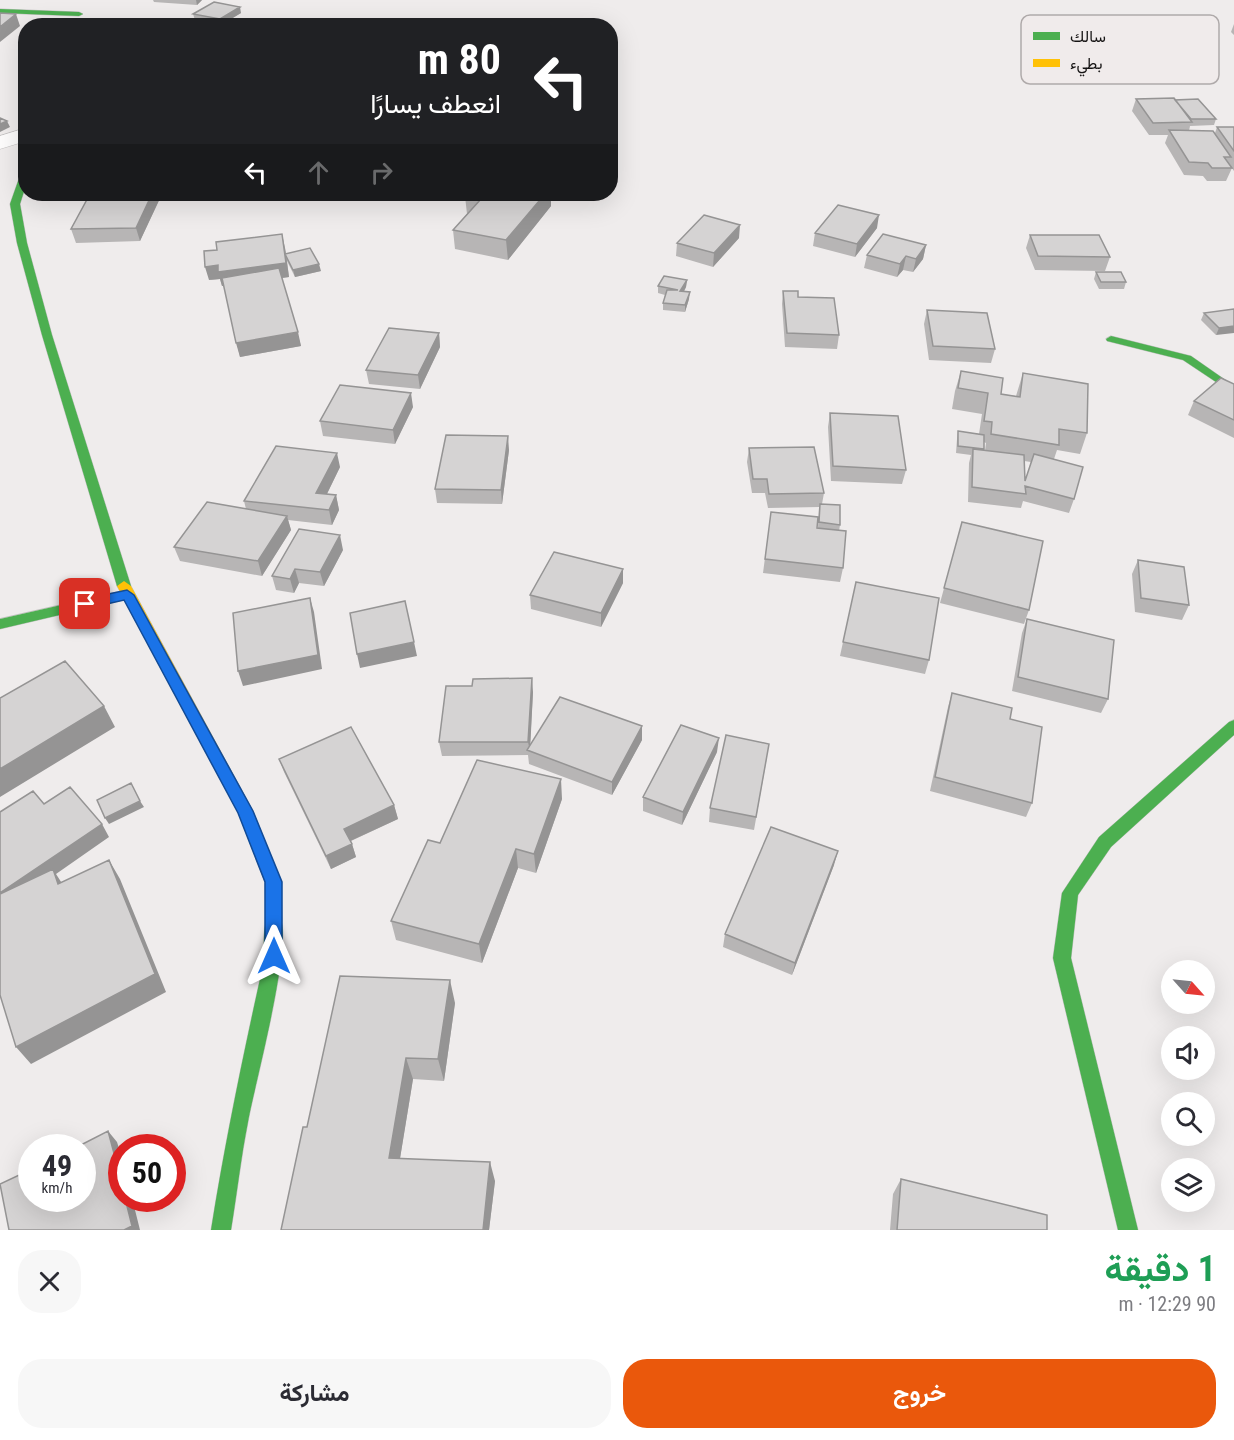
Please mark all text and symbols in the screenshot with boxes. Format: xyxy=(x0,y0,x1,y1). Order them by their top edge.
legend xyxy=(1021,15,1219,84)
text: سالك xyxy=(1070,27,1106,46)
text: 80 m xyxy=(418,35,501,84)
icon: left xyxy=(522,42,600,120)
text: بطيء xyxy=(1070,54,1102,77)
text: انعطف يسارًا xyxy=(370,88,501,120)
icon: left xyxy=(239,156,272,189)
icon: ahead xyxy=(302,156,335,189)
icon: right xyxy=(365,156,398,189)
pin xyxy=(59,578,110,629)
icon: arrive xyxy=(68,587,101,620)
position arrow xyxy=(242,924,306,988)
north arrow xyxy=(1161,960,1215,1014)
map controls xyxy=(1161,960,1215,1212)
button: sound xyxy=(1161,1026,1215,1080)
button: search xyxy=(1161,1092,1215,1146)
speed limit sign: 50 xyxy=(108,1134,186,1212)
text: 49 xyxy=(42,1148,72,1183)
button: layers xyxy=(1161,1158,1215,1212)
text: km/h xyxy=(42,1179,72,1197)
text: 1 دقيقة xyxy=(1105,1248,1216,1290)
button: close xyxy=(18,1250,81,1313)
text: 90 m · 12:29 xyxy=(1118,1292,1216,1316)
button: مشاركة xyxy=(18,1359,611,1428)
button: خروج xyxy=(623,1359,1216,1428)

